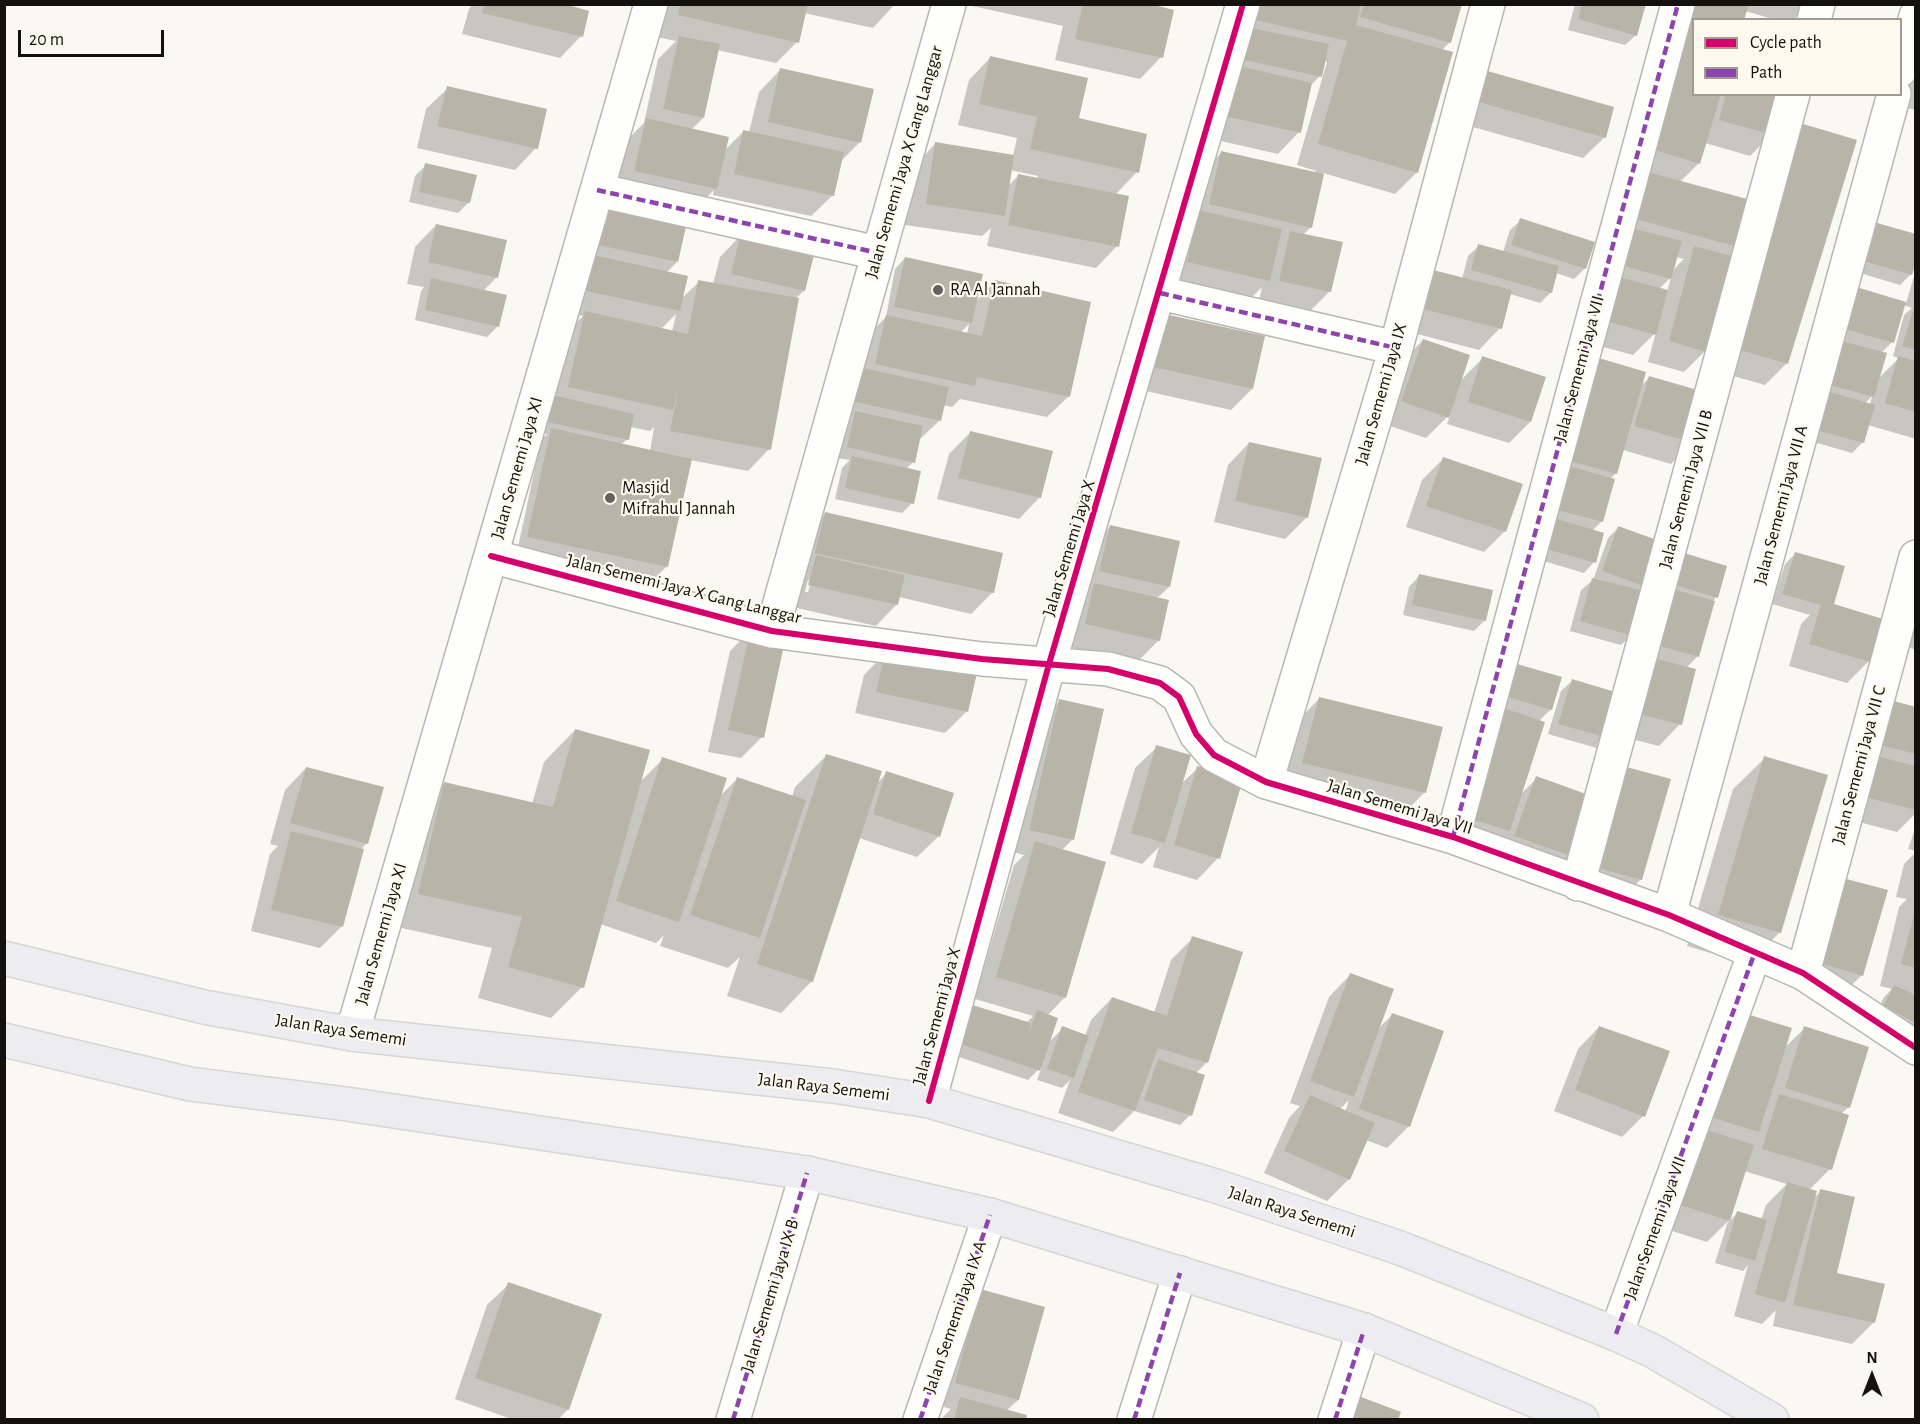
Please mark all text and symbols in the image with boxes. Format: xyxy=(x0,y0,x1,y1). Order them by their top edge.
scale bar xyxy=(21,18,166,56)
legend xyxy=(1692,18,1902,96)
text: 20 m xyxy=(29,31,64,49)
text: Cycle path xyxy=(1750,34,1822,52)
street label: Jalan Sememi Jaya X Gang Langgar xyxy=(860,43,948,281)
text: Path xyxy=(1750,64,1782,82)
place label: RA Al Jannah xyxy=(950,279,1041,301)
marker: RA Al Jannah xyxy=(931,283,945,297)
street label: Jalan Sememi Jaya VII xyxy=(1549,293,1609,445)
street label: Jalan Sememi Jaya IX xyxy=(1350,320,1412,468)
street label: Jalan Sememi Jaya XI xyxy=(486,394,548,542)
street label: Jalan Sememi Jaya VII B xyxy=(1654,407,1718,571)
street label: Jalan Sememi Jaya VII A xyxy=(1749,423,1813,587)
place label: Masjid Mifrahul Jannah xyxy=(622,477,735,520)
street label: Jalan Sememi Jaya X xyxy=(1038,477,1100,619)
marker: Masjid Mifrahul Jannah xyxy=(603,491,617,505)
street label: Jalan Sememi Jaya X Gang Langgar xyxy=(565,549,803,629)
street label: Jalan Sememi Jaya VII C xyxy=(1827,683,1891,847)
street label: Jalan Sememi Jaya VII xyxy=(1325,775,1475,839)
street label: Jalan Sememi Jaya XI xyxy=(350,860,412,1008)
street label: Jalan Sememi Jaya X xyxy=(908,945,966,1087)
street label: Jalan Raya Sememi xyxy=(274,1009,408,1051)
street label: Jalan Raya Sememi xyxy=(757,1068,891,1106)
street label: Jalan Sememi Jaya VII xyxy=(1619,1153,1691,1303)
street label: Jalan Raya Sememi xyxy=(1226,1181,1358,1243)
street label: Jalan Sememi Jaya IX B xyxy=(736,1217,804,1375)
street label: Jalan Sememi Jaya IX A xyxy=(919,1238,991,1396)
north arrow xyxy=(1842,1346,1902,1406)
text: N xyxy=(1866,1350,1878,1366)

